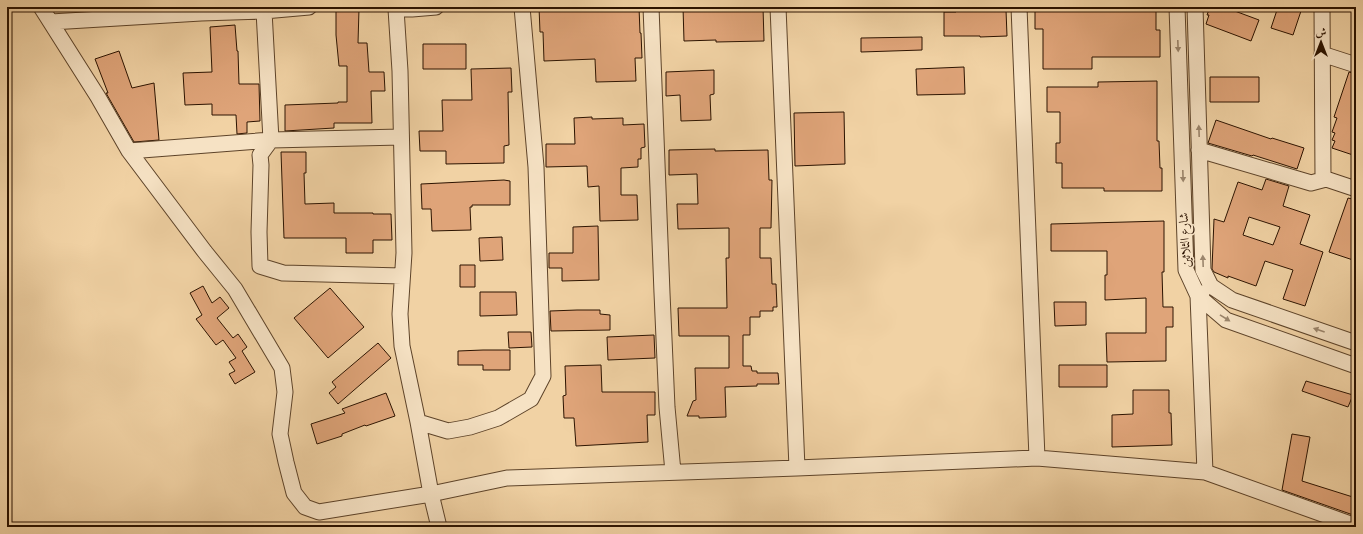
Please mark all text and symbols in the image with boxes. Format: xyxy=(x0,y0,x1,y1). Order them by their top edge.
north arrow xyxy=(1301,22,1341,62)
text: ش xyxy=(1316,26,1327,39)
one-way arrow xyxy=(1175,40,1181,53)
one-way arrow xyxy=(1196,124,1202,137)
one-way arrow xyxy=(1179,170,1186,182)
street label: شارع الثلاثين xyxy=(1176,212,1197,268)
one-way arrow xyxy=(1200,254,1206,267)
one-way arrow xyxy=(1220,314,1230,322)
one-way arrow xyxy=(1313,327,1325,333)

